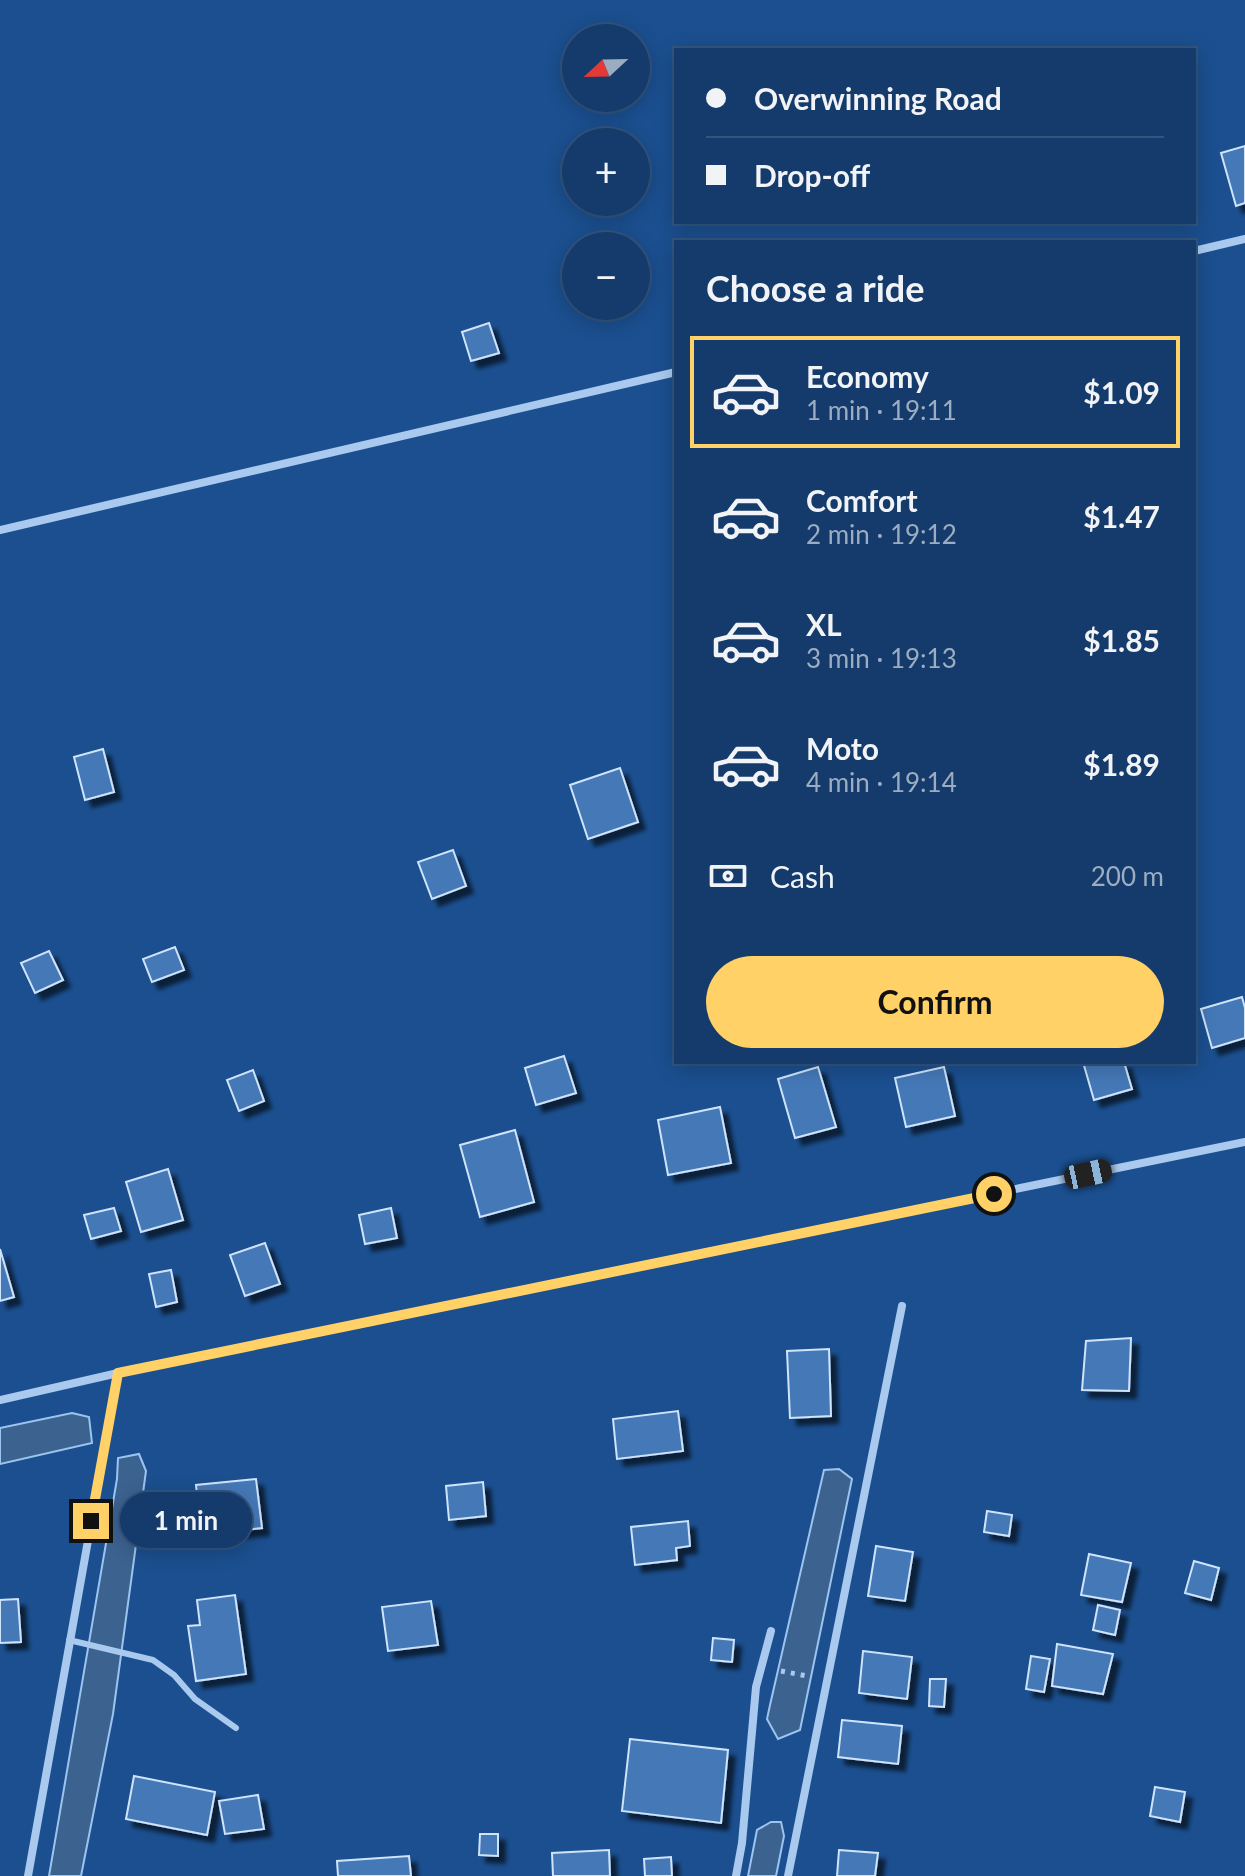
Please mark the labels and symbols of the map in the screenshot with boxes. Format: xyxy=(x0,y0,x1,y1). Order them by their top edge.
north arrow xyxy=(562,24,650,112)
car xyxy=(1062,1157,1114,1191)
route start xyxy=(976,1176,1012,1212)
callout: 1 min xyxy=(119,1493,251,1549)
route end xyxy=(73,1503,109,1539)

